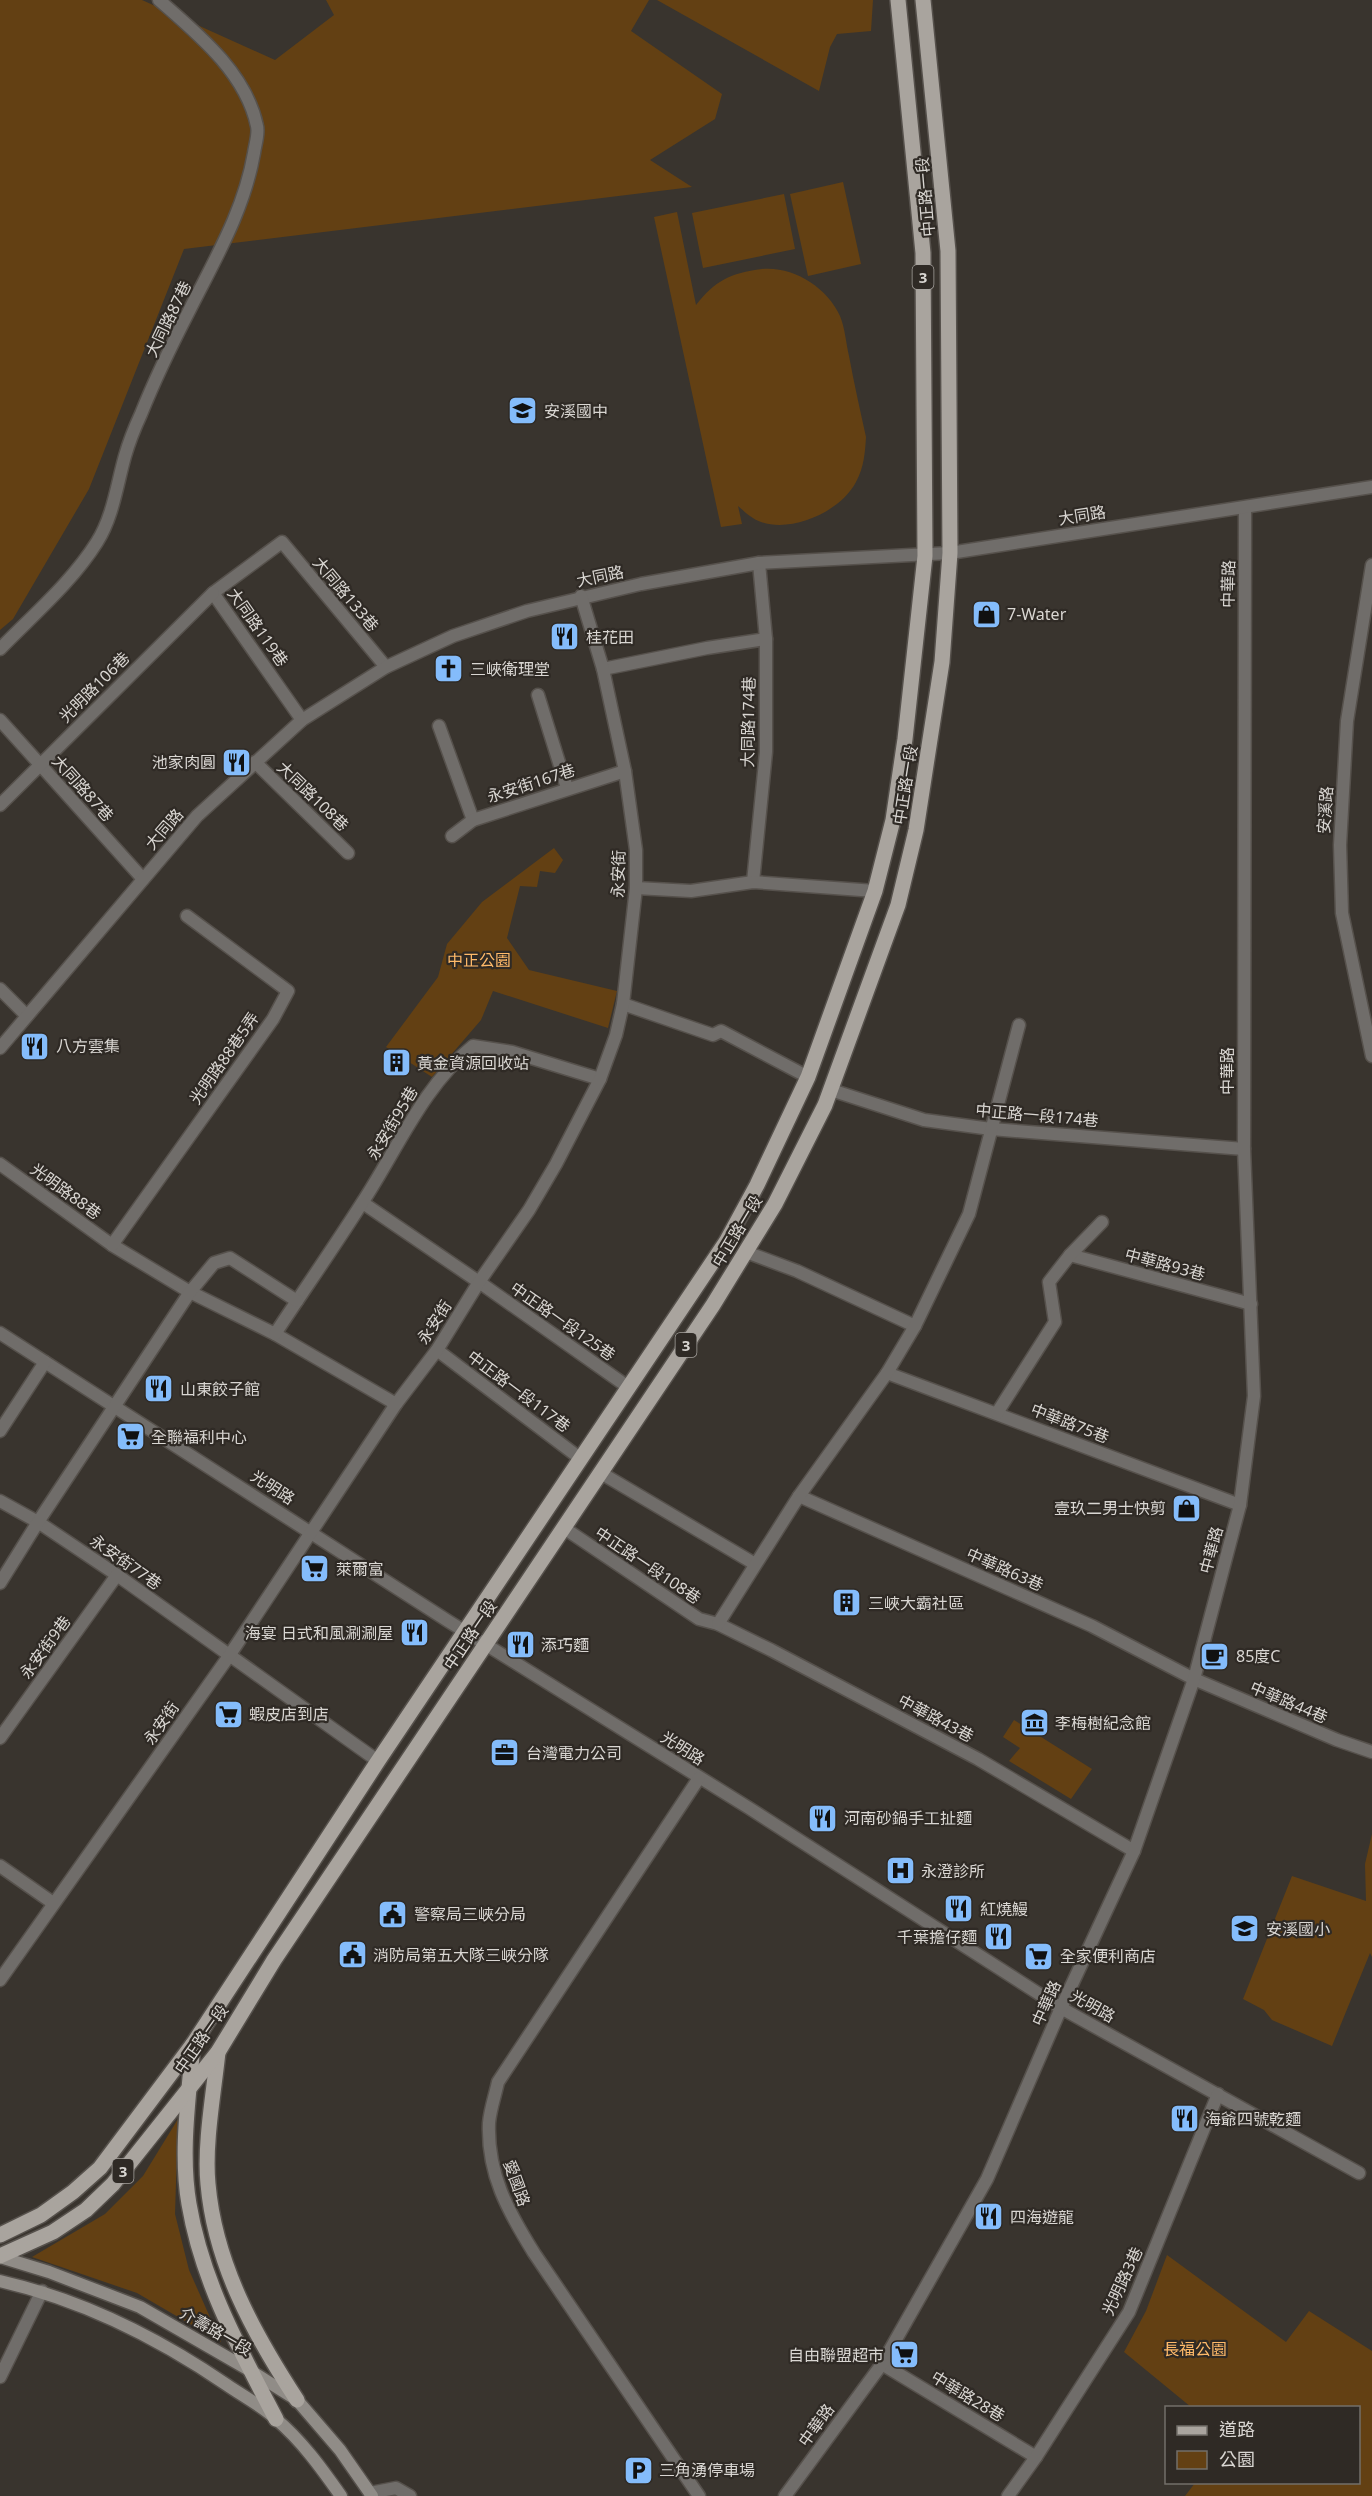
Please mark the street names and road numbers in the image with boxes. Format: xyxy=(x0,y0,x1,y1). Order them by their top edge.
street label: 中正路一段 xyxy=(911,156,939,238)
road number: 3 xyxy=(912,265,934,289)
street label: 大同路87巷 xyxy=(140,277,196,361)
street label: 大同路 xyxy=(1057,500,1107,530)
street label: 大同路133巷 xyxy=(308,552,384,636)
street label: 大同路 xyxy=(574,560,626,592)
street label: 中華路 xyxy=(1217,560,1239,608)
street label: 大同路119巷 xyxy=(223,583,293,671)
street label: 光明路106巷 xyxy=(54,647,134,727)
street label: 大同路174巷 xyxy=(736,676,760,768)
street label: 中正路一段 xyxy=(888,744,922,826)
street label: 大同路87巷 xyxy=(47,750,119,826)
street label: 大同路108巷 xyxy=(272,756,354,836)
street label: 永安街167巷 xyxy=(484,758,578,808)
street label: 安溪路 xyxy=(1312,785,1338,835)
street label: 大同路 xyxy=(140,804,188,854)
street label: 永安街 xyxy=(607,850,629,898)
street label: 光明路88巷5弄 xyxy=(184,1008,264,1108)
street label: 中華路 xyxy=(1216,1047,1238,1095)
street label: 永安街95巷 xyxy=(361,1082,423,1164)
street label: 中正路一段174巷 xyxy=(975,1099,1099,1131)
street label: 光明路88巷 xyxy=(26,1158,106,1224)
street label: 中正路一段 xyxy=(707,1191,767,1271)
street label: 中華路93巷 xyxy=(1122,1243,1208,1285)
street label: 中正路一段125巷 xyxy=(506,1277,620,1365)
street label: 永安街 xyxy=(412,1296,456,1348)
road number: 3 xyxy=(676,1333,696,1357)
street label: 中正路一段117巷 xyxy=(463,1345,575,1437)
street label: 中華路75巷 xyxy=(1028,1398,1112,1448)
street label: 光明路 xyxy=(247,1465,299,1509)
street label: 中正路一段108巷 xyxy=(591,1521,705,1609)
street label: 中華路 xyxy=(1194,1524,1228,1576)
street label: 永安街77巷 xyxy=(86,1529,166,1595)
street label: 中華路63巷 xyxy=(963,1542,1047,1596)
street label: 中正路一段 xyxy=(439,1596,501,1674)
street label: 永安街9巷 xyxy=(15,1611,75,1683)
street label: 中華路44巷 xyxy=(1247,1676,1331,1728)
street label: 中華路43巷 xyxy=(894,1689,978,1747)
street label: 永安街 xyxy=(138,1697,184,1749)
street label: 光明路 xyxy=(657,1726,709,1770)
street label: 中華路 xyxy=(1026,1977,1066,2029)
street label: 光明路 xyxy=(1067,1985,1119,2027)
street label: 中正路一段 xyxy=(169,2000,233,2078)
street label: 愛國路 xyxy=(498,2157,536,2209)
road number: 3 xyxy=(112,2159,134,2183)
street label: 光明路3巷 xyxy=(1097,2243,1147,2319)
street label: 介壽路一段 xyxy=(176,2301,256,2361)
street label: 中華路28巷 xyxy=(927,2365,1009,2427)
street label: 中華路 xyxy=(793,2399,839,2451)

